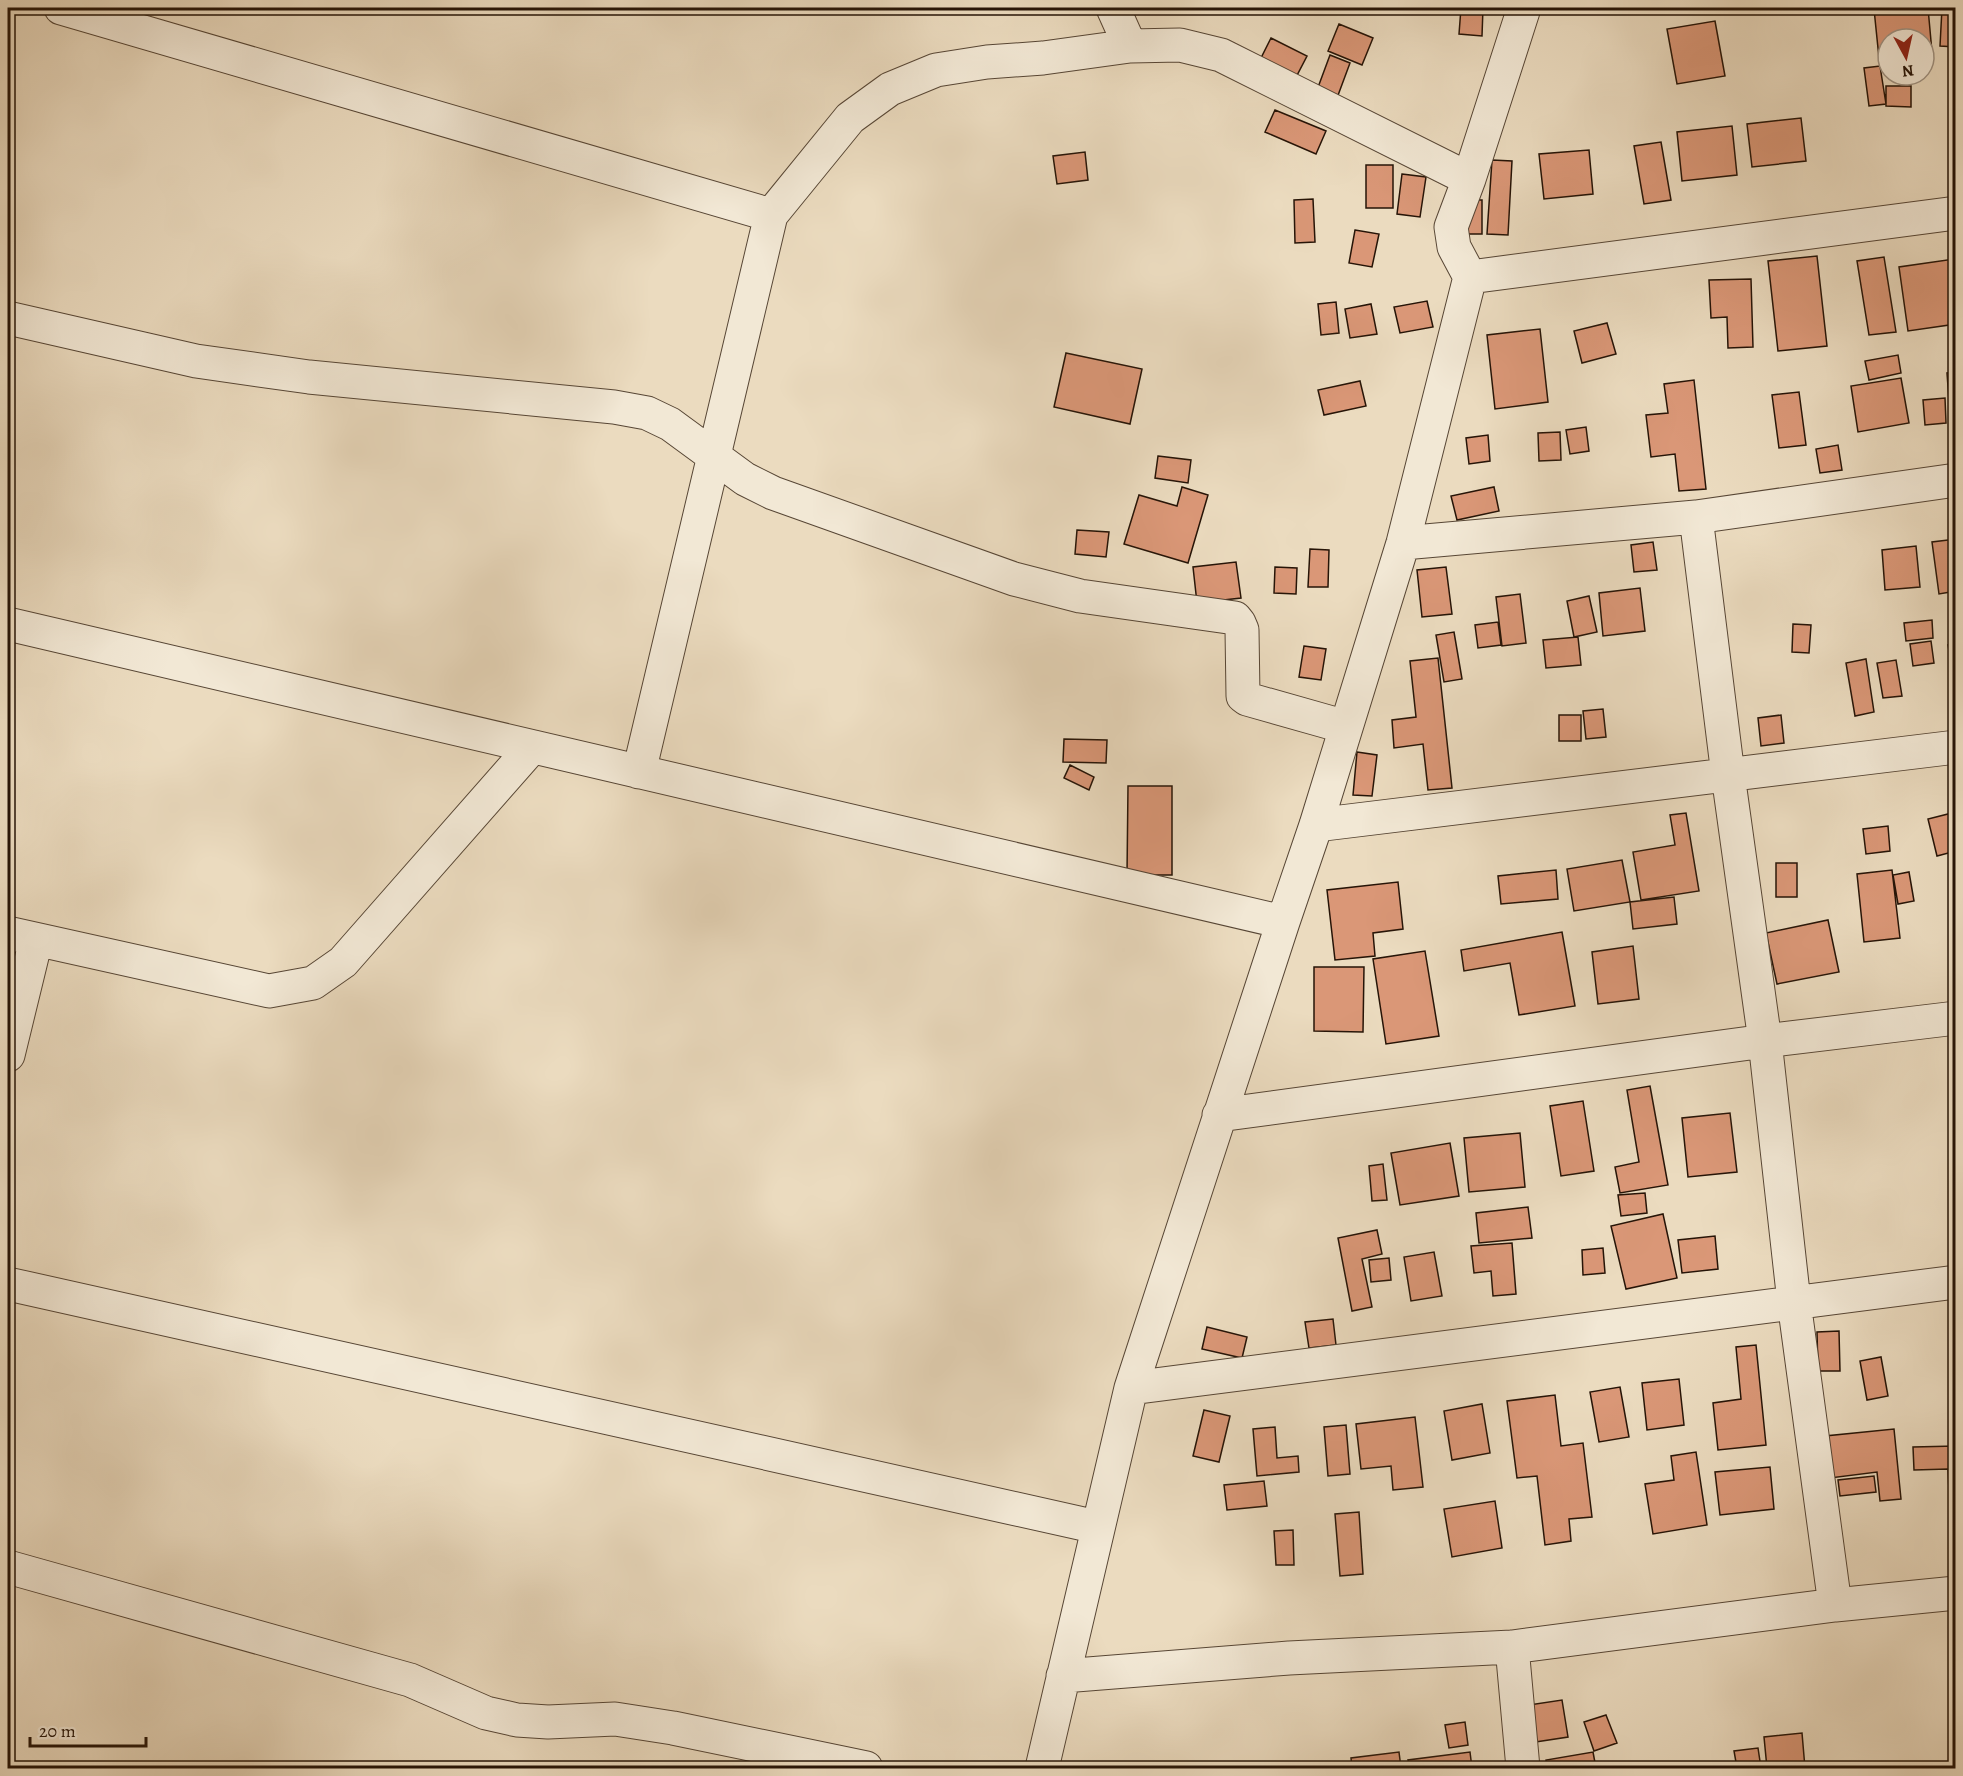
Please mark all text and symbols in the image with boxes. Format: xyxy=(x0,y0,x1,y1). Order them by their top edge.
north arrow xyxy=(1876,27,1936,87)
text: N xyxy=(1900,59,1915,83)
scale bar xyxy=(30,1710,146,1748)
text: 20 m xyxy=(39,1719,76,1743)

